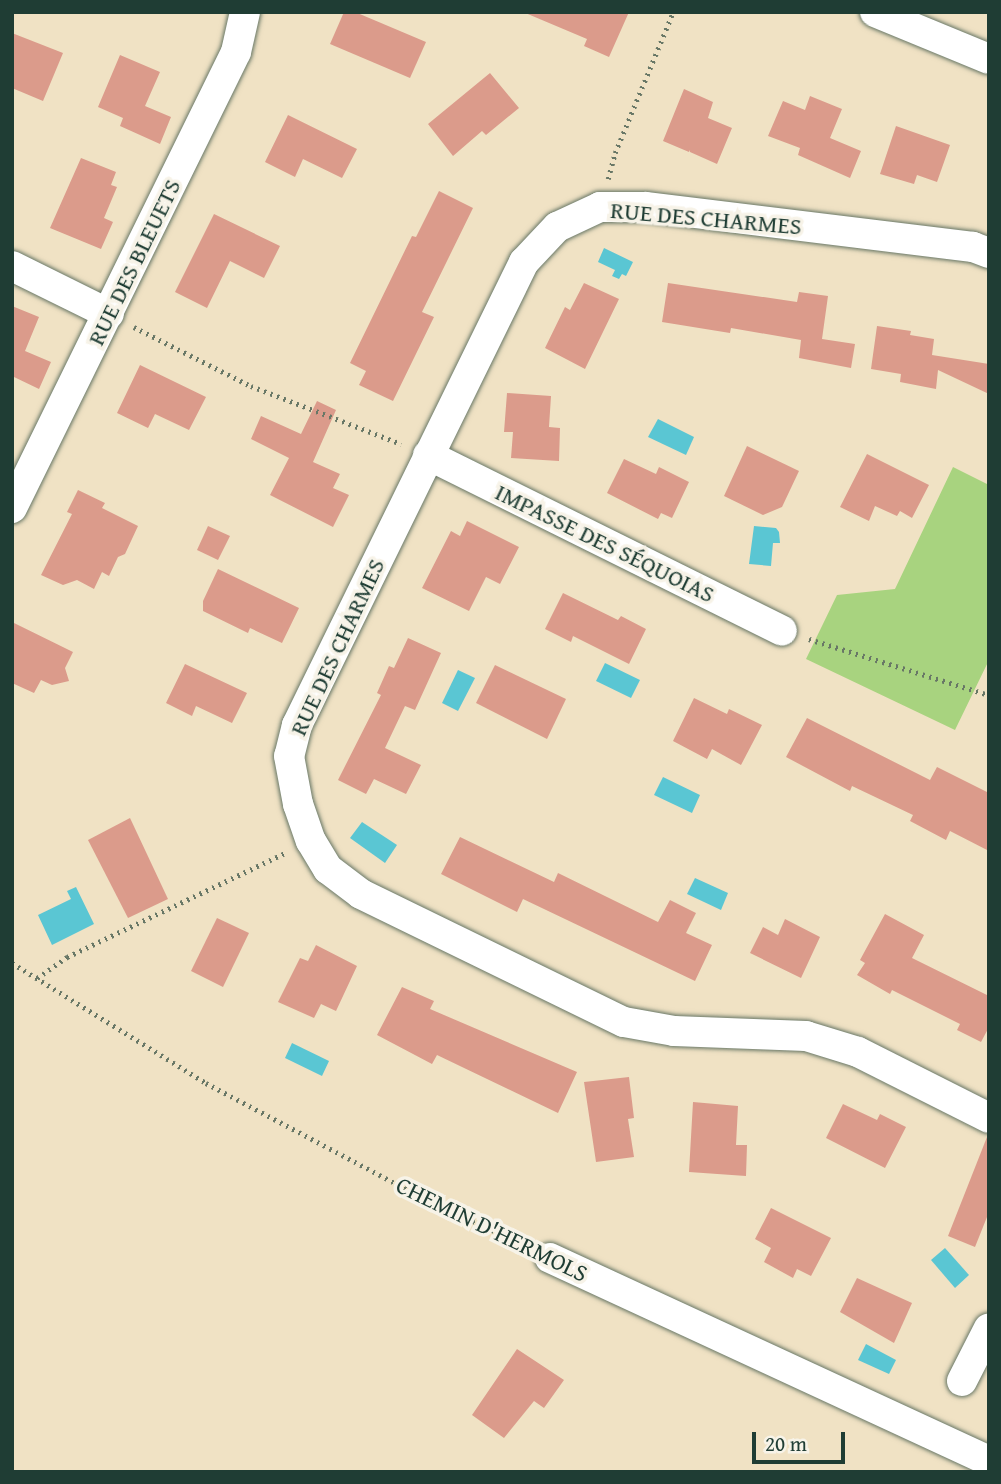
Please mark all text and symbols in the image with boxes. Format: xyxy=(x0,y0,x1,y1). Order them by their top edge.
street label: RUE DES BLEUETS xyxy=(81,174,187,350)
street label: RUE DES CHARMES xyxy=(609,195,803,241)
street label: IMPASSE DES SÉQUOIAS xyxy=(491,477,719,609)
street label: RUE DES CHARMES xyxy=(283,554,391,740)
street label: CHEMIN D'HERMOLS xyxy=(392,1170,592,1288)
scale bar xyxy=(756,1418,849,1462)
text: 20 m xyxy=(765,1428,807,1459)

